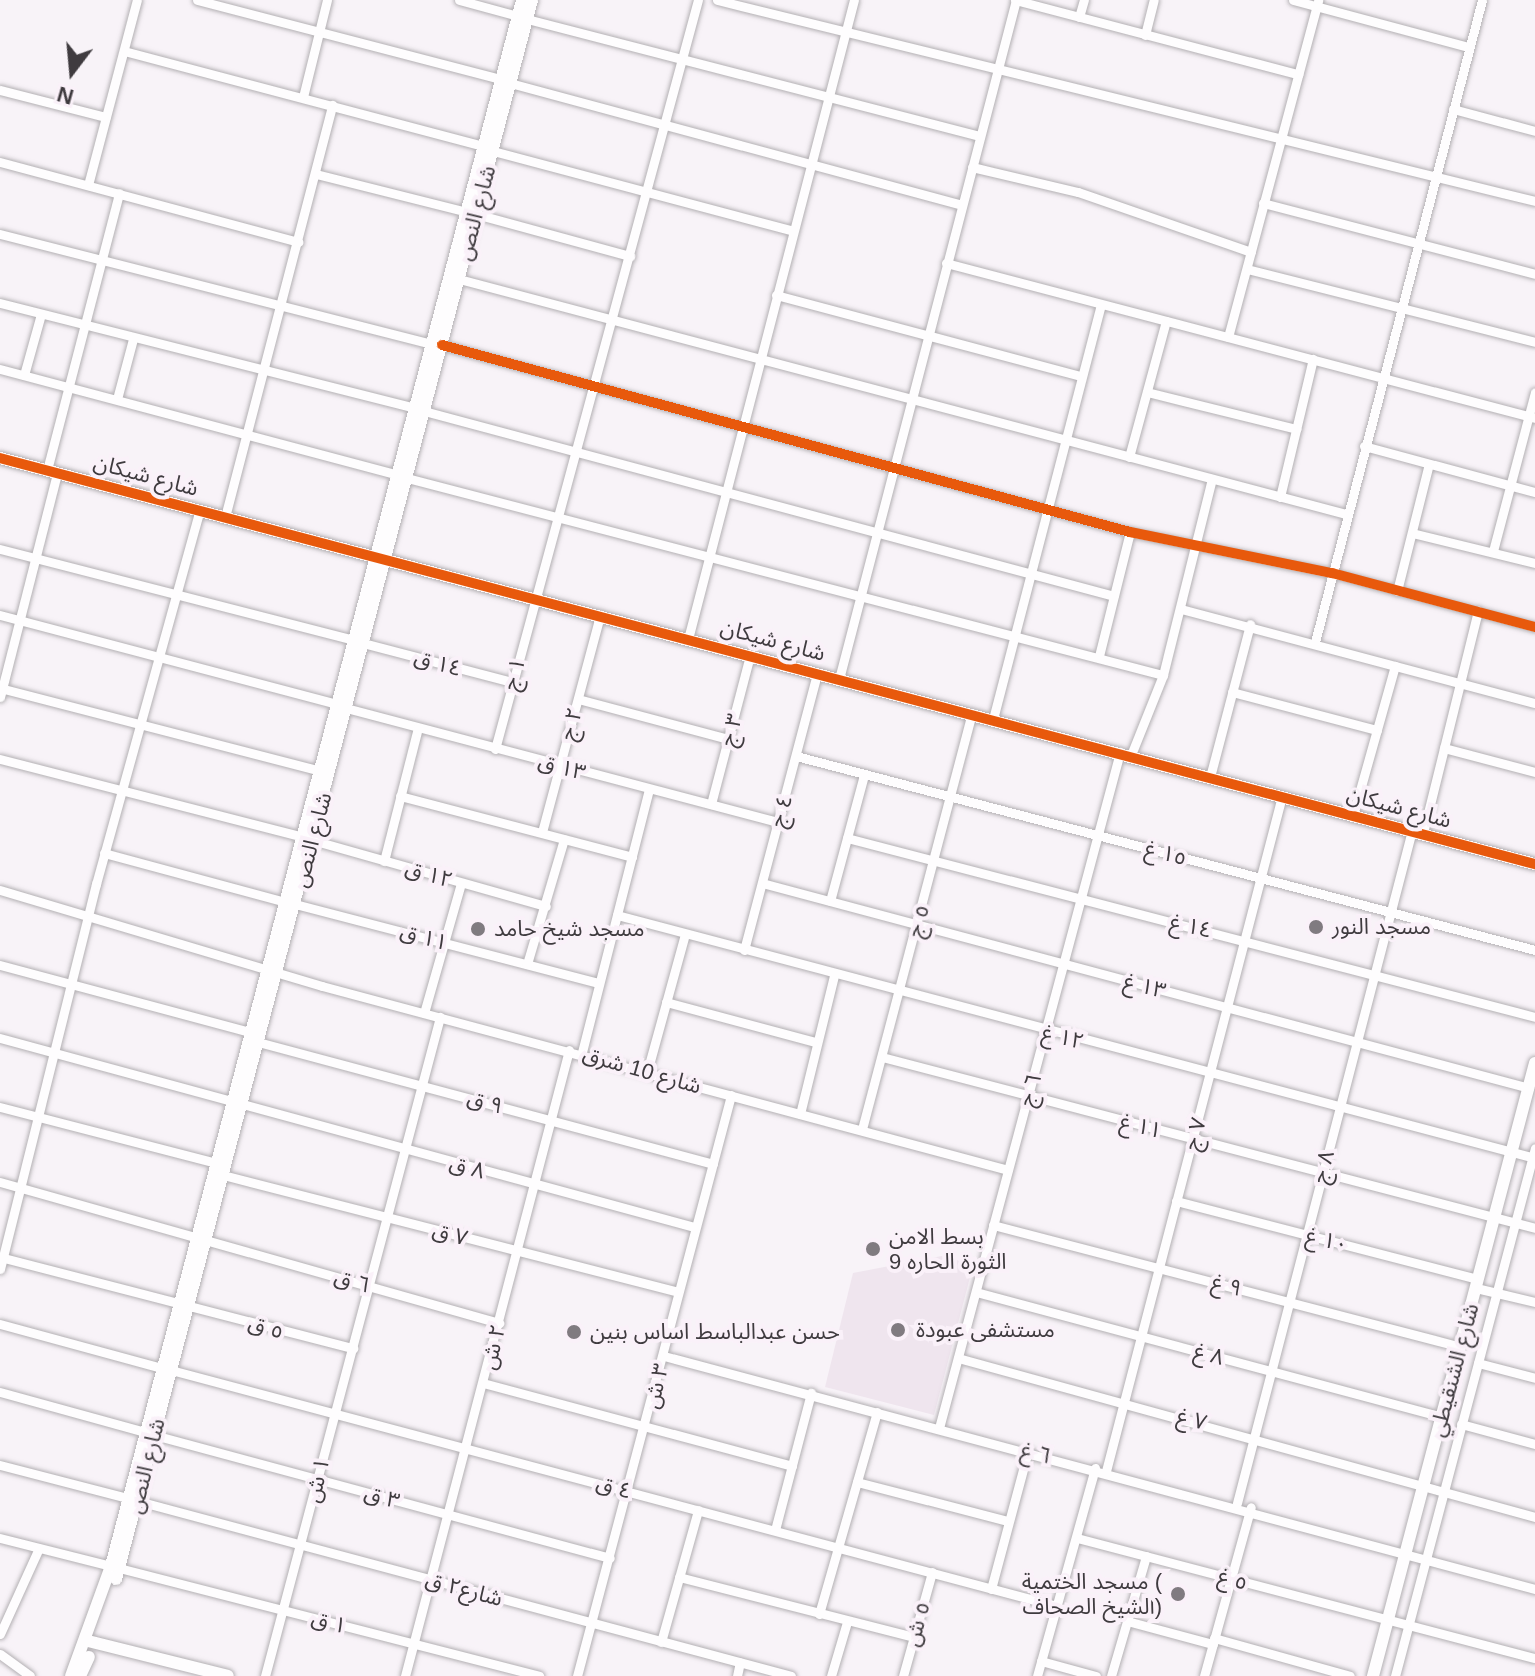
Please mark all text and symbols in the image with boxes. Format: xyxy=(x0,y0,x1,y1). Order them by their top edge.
north arrow xyxy=(32,32,112,112)
text: N xyxy=(54,81,76,110)
street label: شارع النص xyxy=(451,163,501,263)
street label: شارع شيكان xyxy=(91,448,201,502)
street label: شارع شيكان xyxy=(718,613,828,667)
street label: ١٤ ق xyxy=(411,644,465,682)
street label: ١ ج xyxy=(497,655,531,693)
street label: ٢ ج xyxy=(554,705,588,743)
street label: ٣ ج xyxy=(714,711,748,749)
street label: ١٣ ق xyxy=(535,748,589,786)
street label: شارع شيكان xyxy=(1344,780,1454,834)
street label: شارع النص xyxy=(287,790,337,890)
street label: ٤ ج xyxy=(764,792,798,830)
street label: ١٥ غ xyxy=(1142,835,1190,871)
street label: ١٢ ق xyxy=(402,855,456,893)
street label: ٥ ج xyxy=(901,902,935,940)
street label: ١٤ غ xyxy=(1167,908,1215,944)
place label: مسجد النور xyxy=(1332,914,1431,940)
place label: مسجد شيخ حامد xyxy=(494,916,645,942)
street label: ١١ ق xyxy=(397,918,451,956)
marker: مسجد النور xyxy=(1307,918,1325,936)
marker: مسجد شيخ حامد xyxy=(469,920,487,938)
street label: ١٣ غ xyxy=(1121,968,1169,1004)
street label: ١٢ غ xyxy=(1039,1019,1087,1055)
street label: شارع 10 شرق xyxy=(580,1041,704,1099)
street label: ٦ ج xyxy=(1013,1071,1047,1109)
street label: ٩ ق xyxy=(464,1085,506,1119)
street label: ١١ غ xyxy=(1117,1108,1165,1144)
street label: ٧ ج xyxy=(1178,1115,1212,1153)
street label: ٨ ج xyxy=(1306,1148,1340,1186)
street label: ٨ ق xyxy=(446,1150,488,1184)
street label: ٧ ق xyxy=(429,1217,471,1251)
street label: ١٠ غ xyxy=(1303,1222,1351,1258)
place label: بسط الامن الثورة الحاره 9 xyxy=(889,1223,1007,1274)
marker: بسط الامن الثورة الحاره 9 xyxy=(864,1240,882,1258)
street label: ٦ ق xyxy=(331,1264,373,1298)
street label: ٩ غ xyxy=(1209,1268,1245,1302)
street label: شارع الشنقيطي xyxy=(1424,1300,1484,1440)
street label: ٥ ق xyxy=(245,1310,287,1344)
place label: مستشفى عبودة xyxy=(916,1317,1055,1343)
place label: حسن عبدالباسط اساس بنين xyxy=(590,1319,840,1345)
marker: مستشفى عبودة xyxy=(887,1319,909,1341)
street label: ٢ ش xyxy=(475,1322,511,1372)
marker: حسن عبدالباسط اساس بنين xyxy=(565,1323,583,1341)
street label: ٨ غ xyxy=(1191,1337,1227,1371)
street label: ٣ ش xyxy=(638,1361,674,1411)
street label: ٧ غ xyxy=(1174,1402,1210,1436)
street label: شارع النص xyxy=(121,1416,171,1516)
street label: ٦ غ xyxy=(1018,1436,1054,1470)
street label: ١ ش xyxy=(299,1455,335,1505)
street label: ٤ ق xyxy=(593,1470,635,1504)
street label: ٣ ق xyxy=(361,1480,403,1514)
street label: ٥ غ xyxy=(1215,1562,1251,1596)
street label: شارع٢ ق xyxy=(423,1566,505,1612)
place label: مسجد الختمية ( الشيخ الصحاف) xyxy=(1022,1568,1162,1620)
marker: مسجد الختمية ( الشيخ الصحاف) xyxy=(1169,1585,1187,1603)
street label: ٥ ش xyxy=(898,1599,936,1649)
street label: ١ ق xyxy=(308,1605,350,1639)

